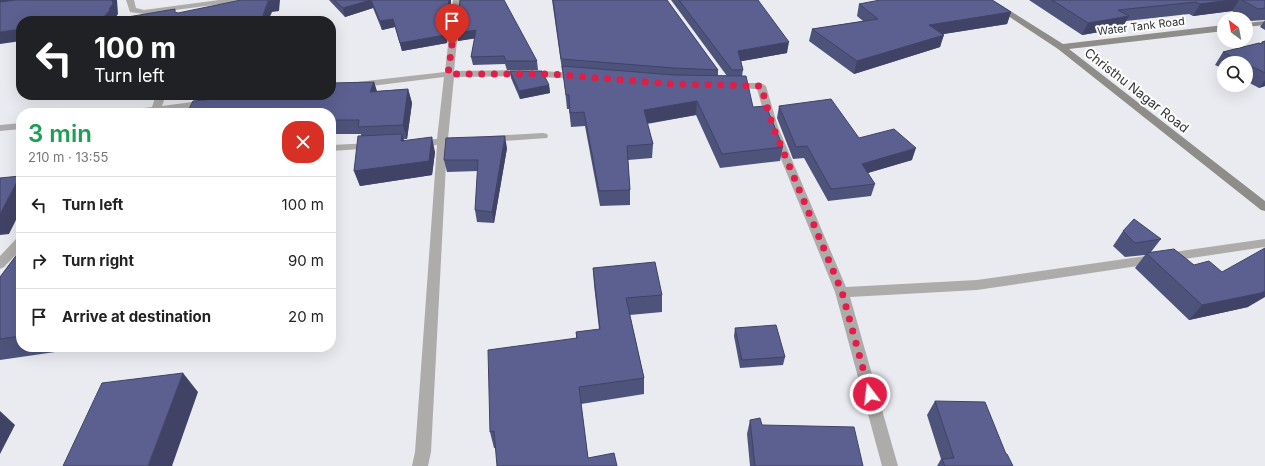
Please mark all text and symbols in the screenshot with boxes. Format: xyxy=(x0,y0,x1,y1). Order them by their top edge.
pin xyxy=(435,4,469,45)
icon: arrive xyxy=(441,10,463,32)
north arrow xyxy=(1217,12,1253,48)
map controls xyxy=(1217,12,1253,92)
street label: Water Tank Road xyxy=(1096,14,1186,38)
text: 100 m xyxy=(94,31,176,65)
icon: left xyxy=(28,32,80,84)
street label: Christhu Nagar Road xyxy=(1082,44,1192,136)
button: search xyxy=(1217,56,1253,92)
text: Turn left xyxy=(94,65,164,86)
text: 3 min xyxy=(28,119,92,148)
button: close xyxy=(282,121,324,163)
text: 210 m · 13:55 xyxy=(28,149,108,165)
icon: left xyxy=(28,194,50,216)
text: Turn left xyxy=(62,195,123,214)
text: 100 m xyxy=(282,195,324,214)
icon: right xyxy=(28,250,50,272)
text: Turn right xyxy=(62,251,134,270)
text: 90 m xyxy=(288,251,324,270)
icon: arrive xyxy=(28,306,50,328)
text: Arrive at destination xyxy=(62,307,211,326)
text: 20 m xyxy=(288,307,324,326)
position arrow xyxy=(849,373,891,415)

